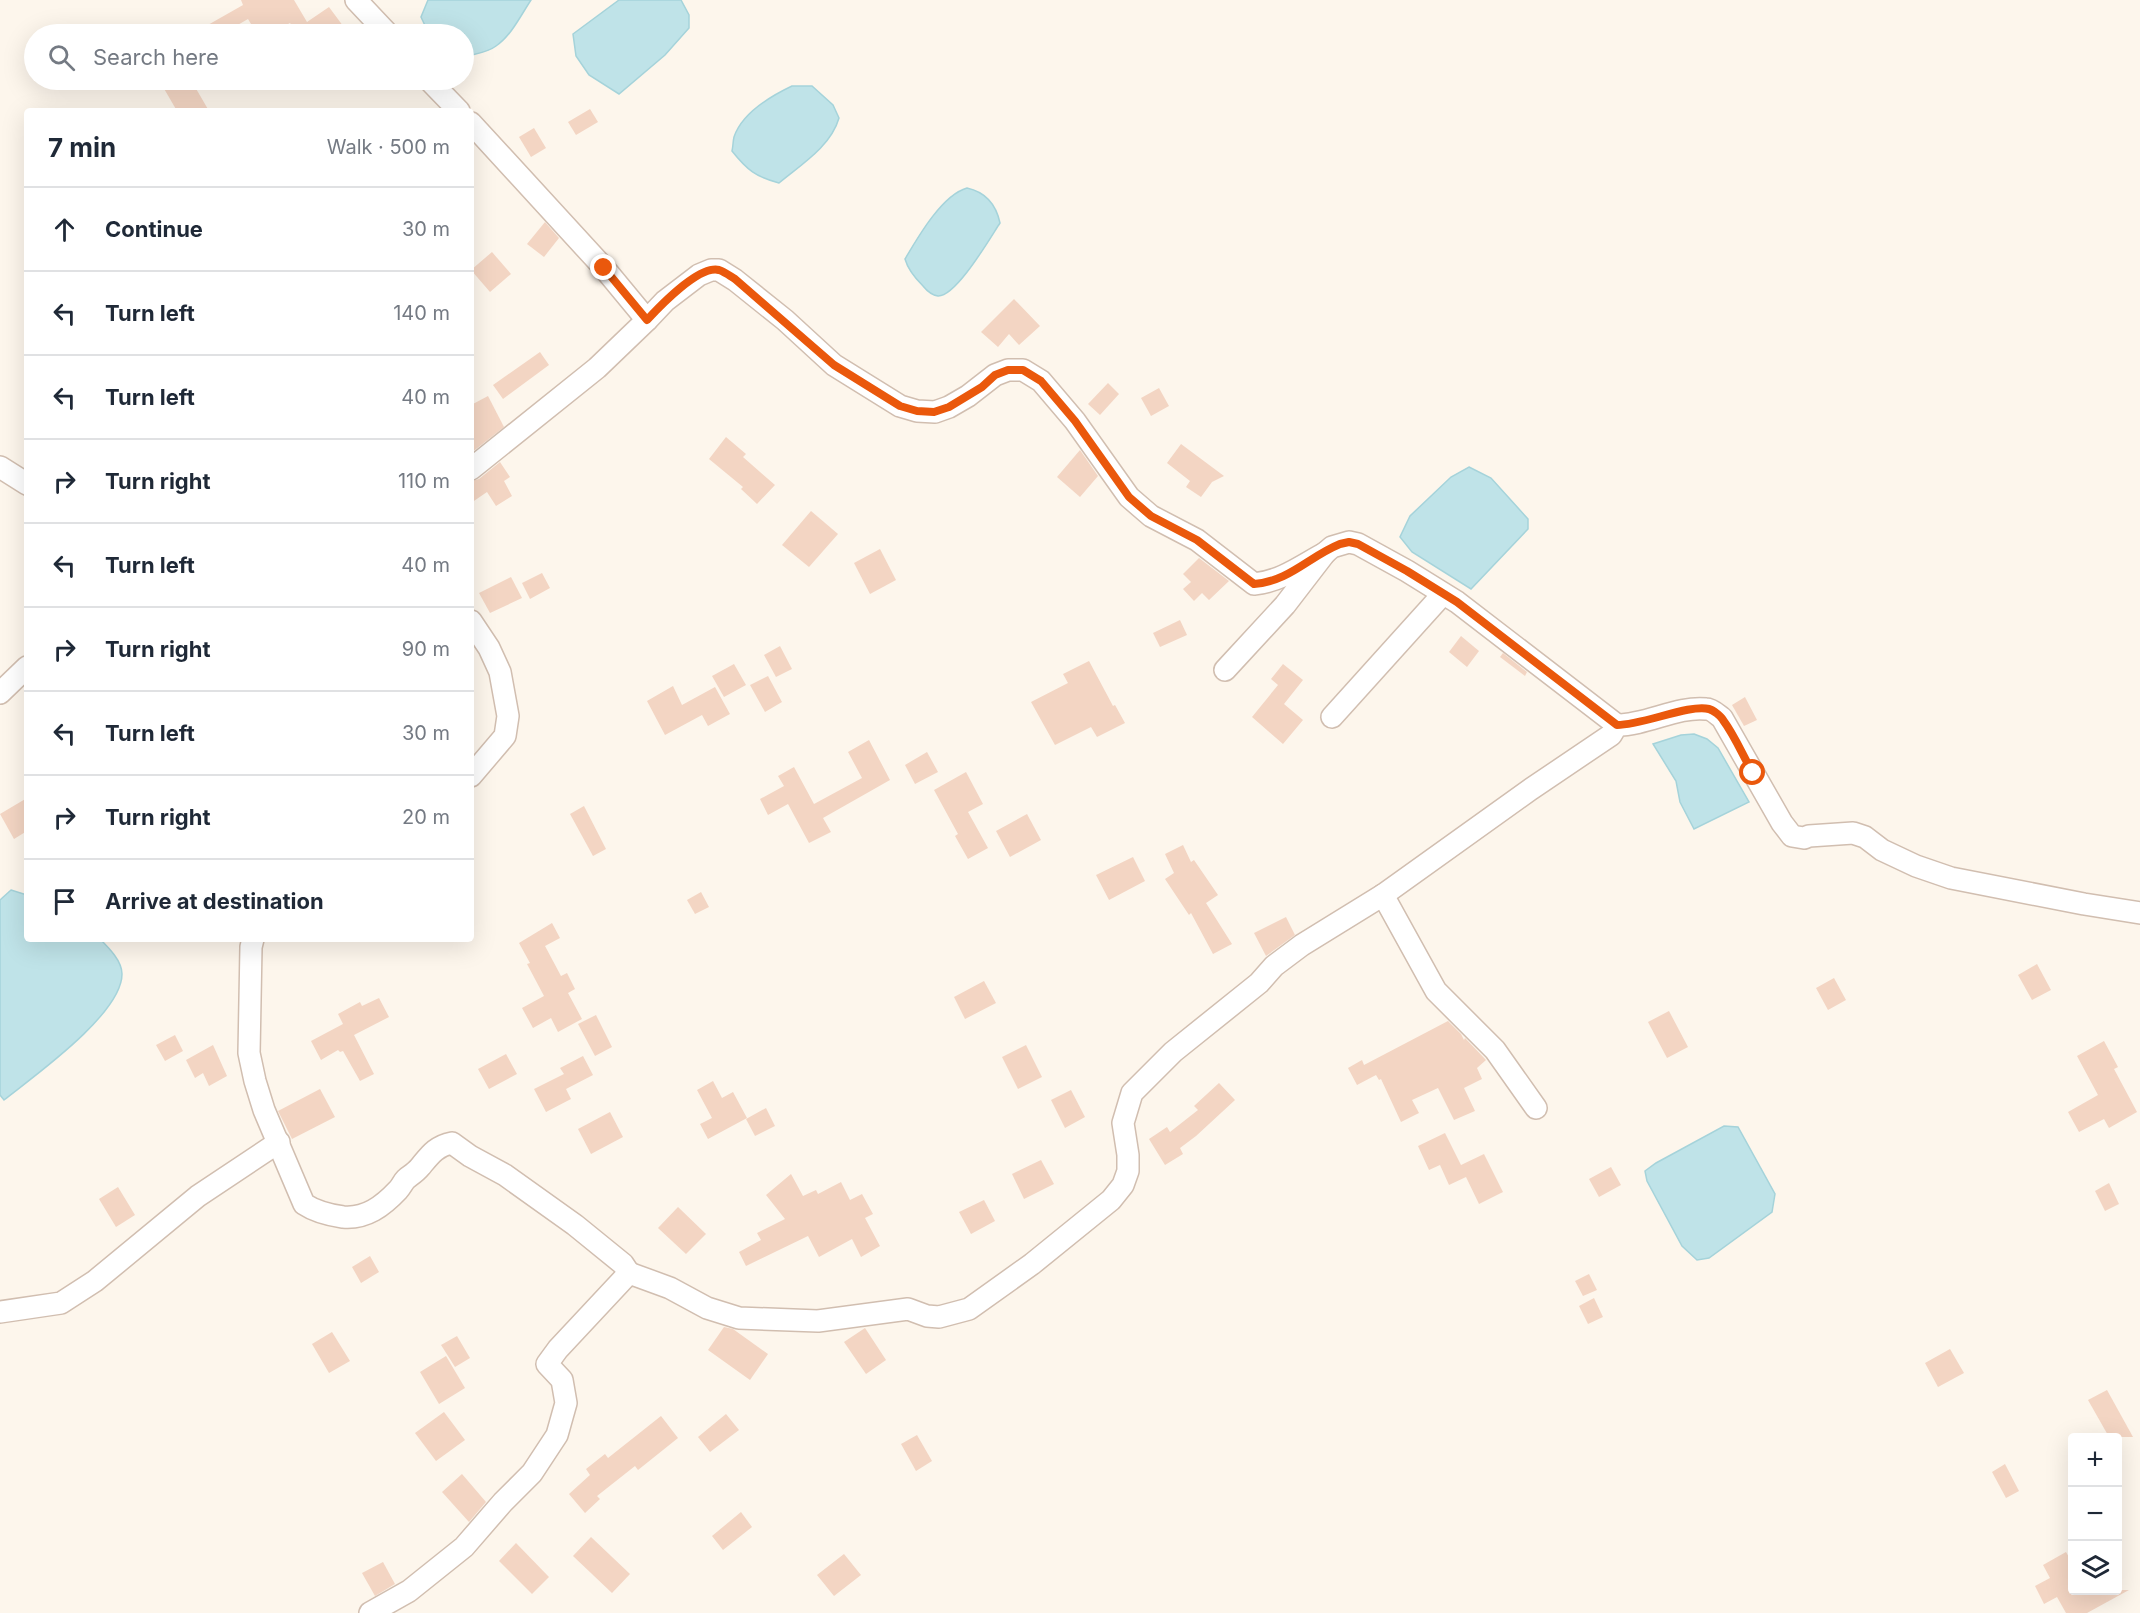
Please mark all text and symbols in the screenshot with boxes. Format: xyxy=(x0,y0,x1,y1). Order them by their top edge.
search box xyxy=(24,24,474,90)
icon: search xyxy=(45,41,78,74)
text: Search here xyxy=(93,44,219,70)
text: 7 min xyxy=(48,132,116,163)
text: Walk · 500 m xyxy=(327,135,450,159)
icon: ahead xyxy=(48,213,81,246)
text: Continue xyxy=(105,216,203,242)
text: 30 m xyxy=(402,217,450,241)
route end xyxy=(590,254,616,280)
icon: left xyxy=(48,297,81,330)
text: Turn left xyxy=(105,300,195,326)
text: 140 m xyxy=(393,301,450,325)
icon: left xyxy=(48,381,81,414)
text: Turn left xyxy=(105,384,195,410)
text: 40 m xyxy=(401,385,450,409)
icon: right xyxy=(48,465,81,498)
text: Turn right xyxy=(105,468,211,494)
text: 110 m xyxy=(398,469,450,493)
icon: left xyxy=(48,549,81,582)
text: Turn left xyxy=(105,552,195,578)
text: 40 m xyxy=(401,553,450,577)
icon: right xyxy=(48,633,81,666)
text: Turn right xyxy=(105,636,211,662)
text: 90 m xyxy=(402,637,450,661)
icon: left xyxy=(48,717,81,750)
text: Turn left xyxy=(105,720,195,746)
text: 30 m xyxy=(402,721,450,745)
route start xyxy=(1739,759,1765,785)
icon: right xyxy=(48,801,81,834)
text: Turn right xyxy=(105,804,211,830)
text: 20 m xyxy=(402,805,450,829)
icon: arrive xyxy=(48,885,81,918)
text: Arrive at destination xyxy=(105,888,324,914)
map controls xyxy=(2068,1433,2122,1595)
button: + xyxy=(2068,1433,2122,1487)
button: − xyxy=(2068,1487,2122,1541)
button: layers xyxy=(2068,1541,2122,1595)

